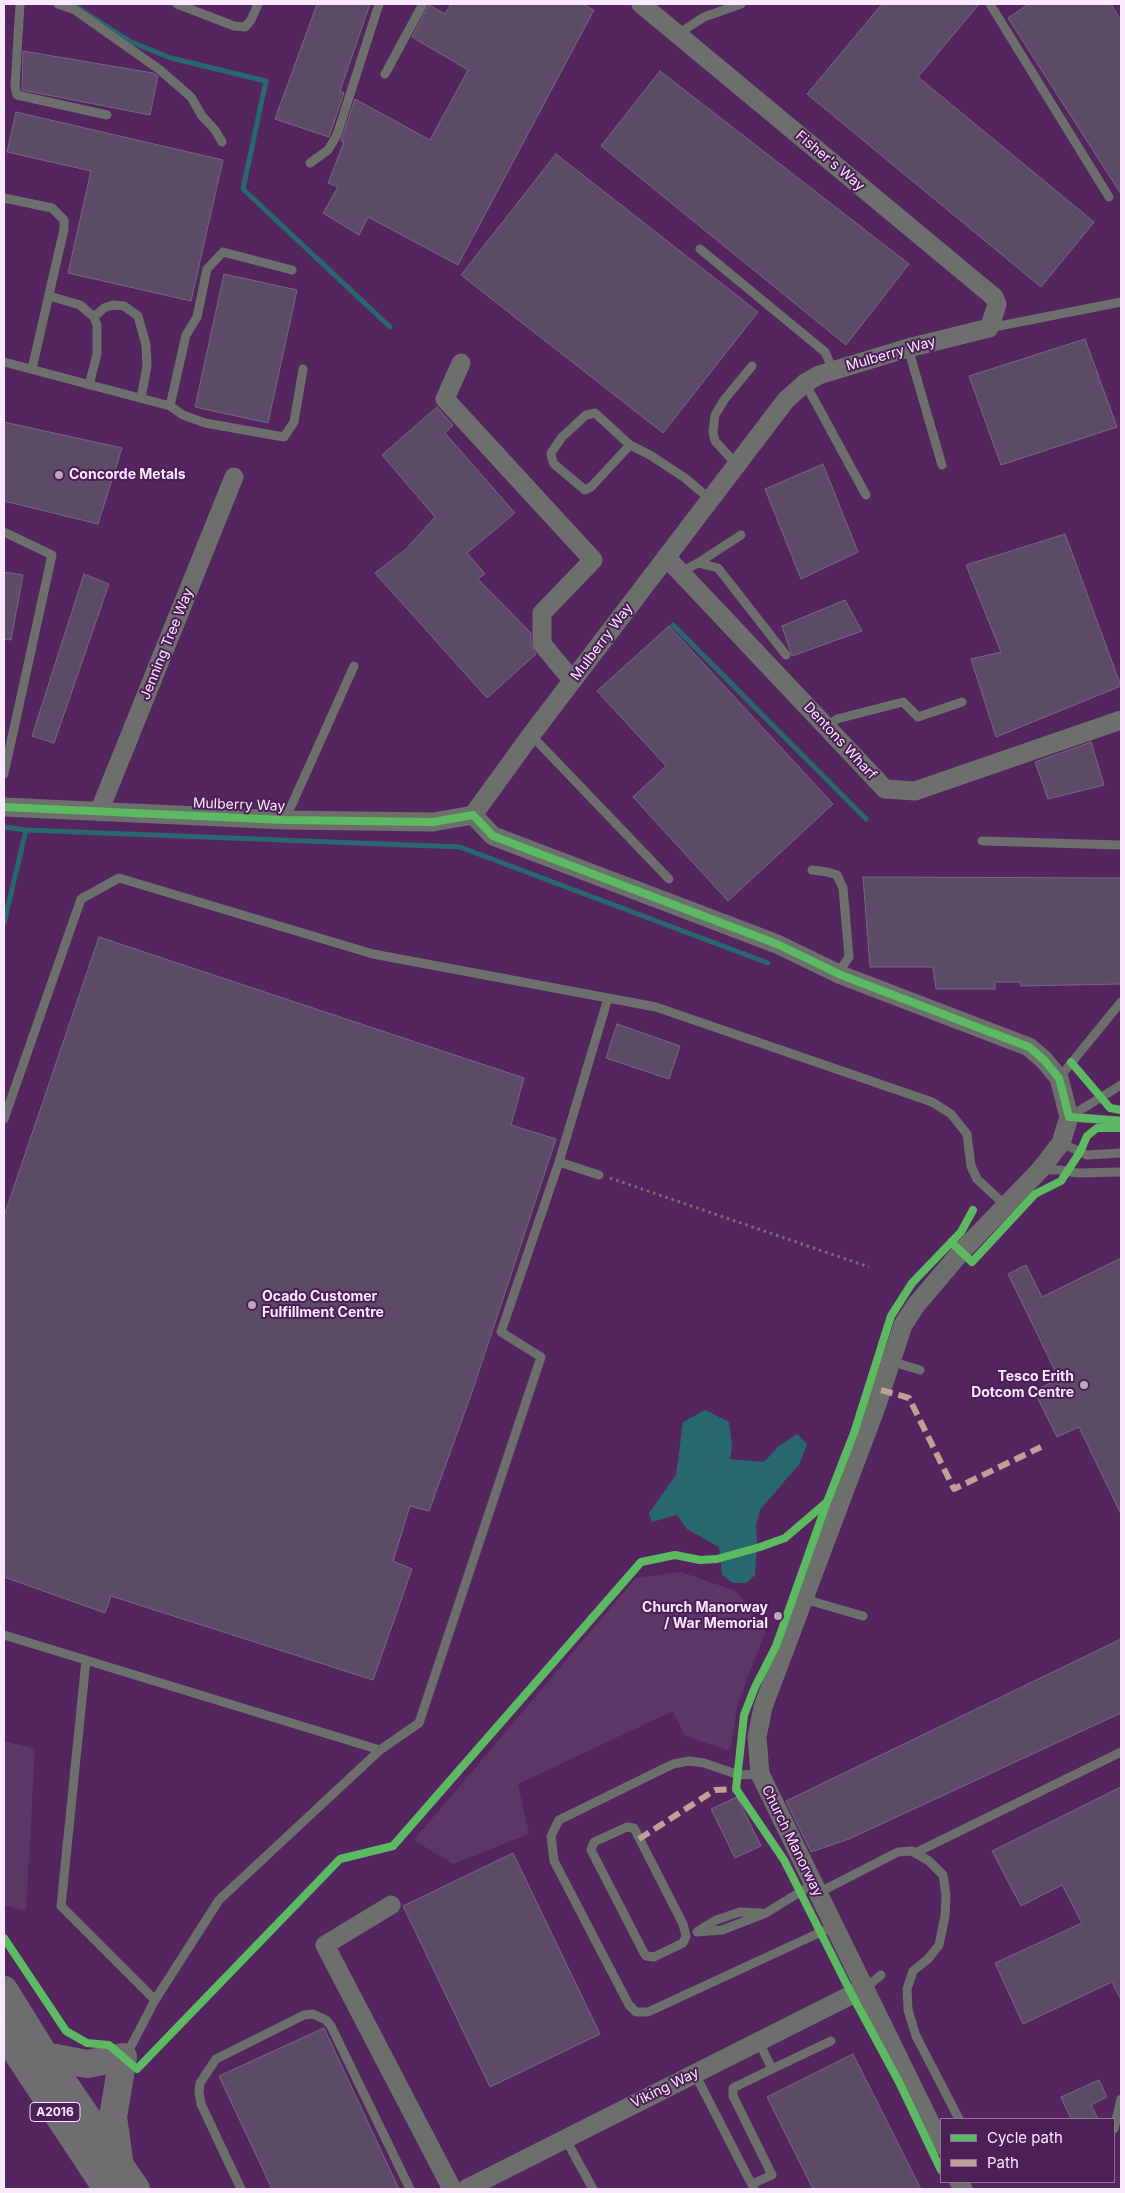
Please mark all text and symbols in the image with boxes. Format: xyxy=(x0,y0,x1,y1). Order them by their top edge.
street label: Fisher's Way xyxy=(792,127,868,195)
street label: Mulberry Way xyxy=(844,333,938,375)
place label: Concorde Metals xyxy=(69,467,186,483)
marker: Concorde Metals xyxy=(53,469,65,481)
street label: Jenning Tree Way xyxy=(137,586,197,702)
street label: Mulberry Way xyxy=(567,600,637,684)
street label: Dentons Wharf xyxy=(800,699,880,783)
street label: Mulberry Way xyxy=(193,795,285,815)
place label: Ocado Customer Fulfillment Centre xyxy=(262,1289,384,1321)
marker: Ocado Customer Fulfillment Centre xyxy=(246,1299,258,1311)
place label: Tesco Erith Dotcom Centre xyxy=(971,1369,1074,1401)
marker: Tesco Erith Dotcom Centre xyxy=(1078,1379,1090,1391)
place label: Church Manorway / War Memorial xyxy=(642,1600,768,1632)
marker: Church Manorway / War Memorial xyxy=(772,1610,784,1622)
street label: Church Manorway xyxy=(758,1783,826,1899)
street label: Viking Way xyxy=(628,2064,702,2112)
road number: A2016 xyxy=(30,2102,80,2122)
legend xyxy=(940,2118,1115,2183)
text: Cycle path xyxy=(987,2128,1063,2147)
text: Path xyxy=(987,2153,1019,2172)

